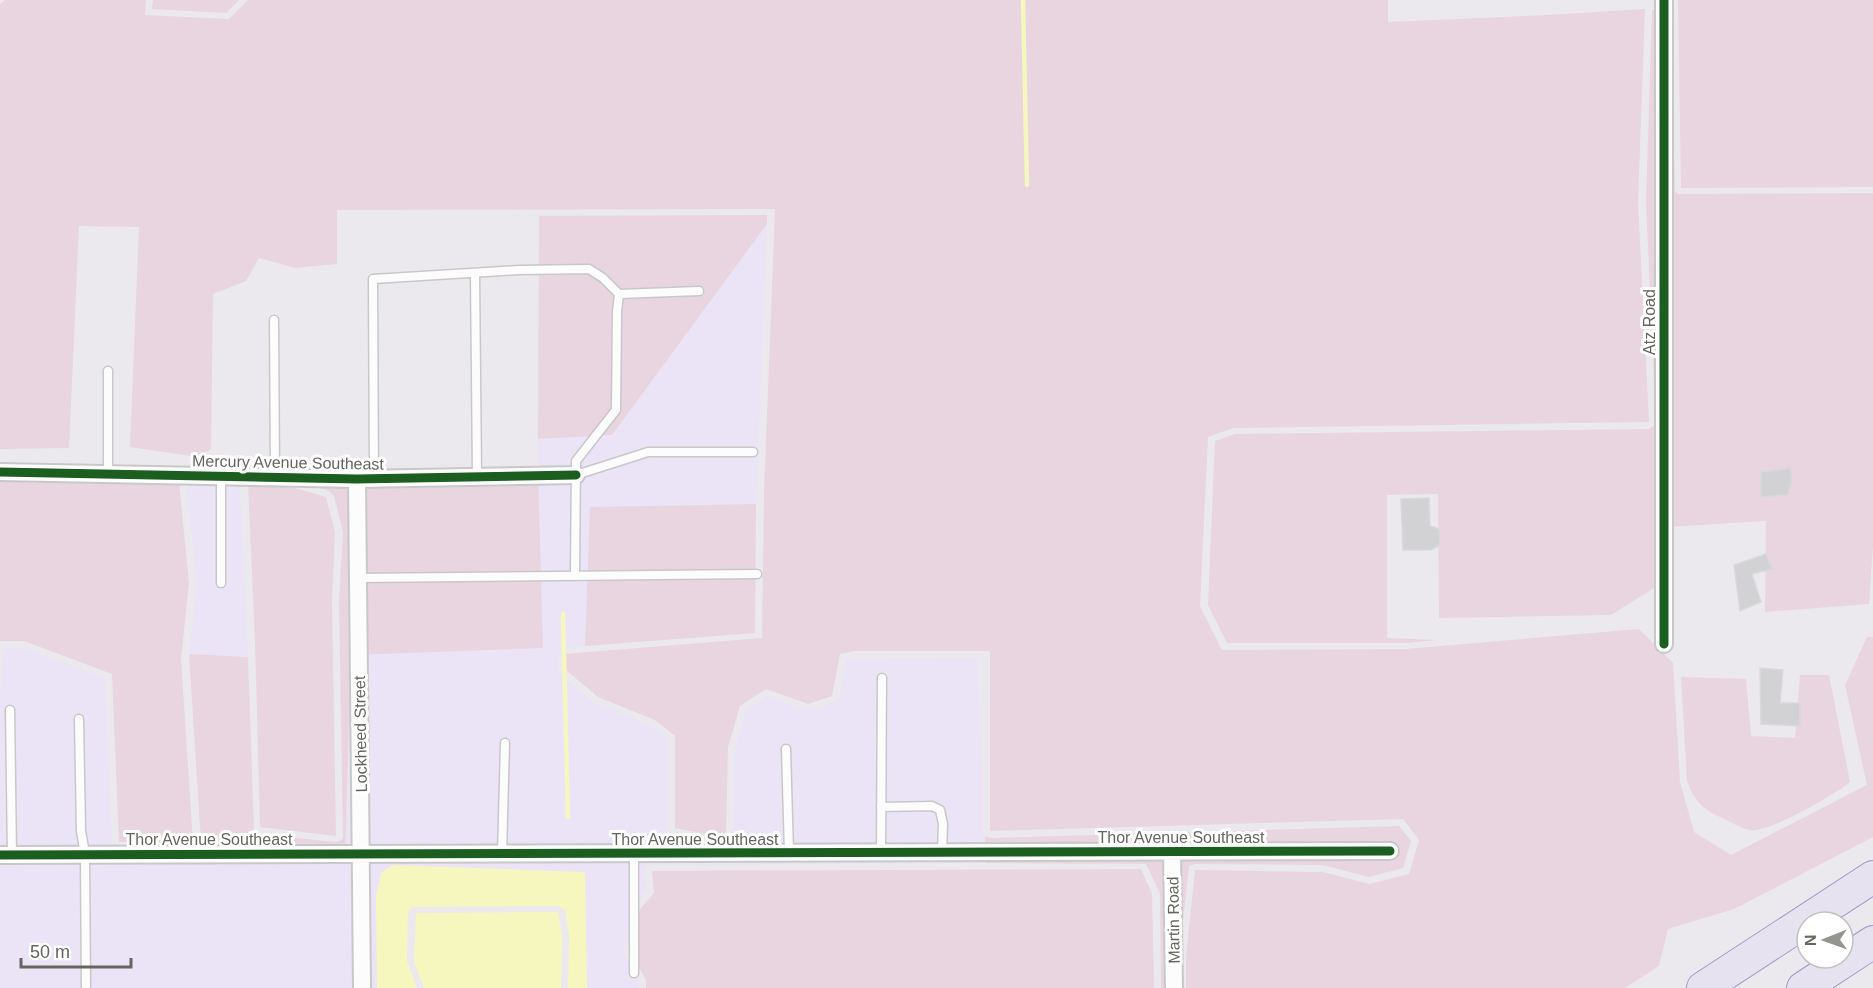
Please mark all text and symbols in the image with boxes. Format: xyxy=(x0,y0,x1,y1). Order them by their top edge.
street label: Atz Road xyxy=(1641,289,1658,355)
street label: Mercury Avenue Southeast xyxy=(192,452,385,473)
street label: Lockheed Street xyxy=(351,675,370,792)
street label: Thor Avenue Southeast xyxy=(1098,829,1265,846)
street label: Thor Avenue Southeast xyxy=(126,831,293,848)
street label: Thor Avenue Southeast xyxy=(612,831,779,848)
street label: Martin Road xyxy=(1164,876,1183,964)
north arrow xyxy=(1795,910,1855,970)
scale bar xyxy=(21,931,130,969)
text: N xyxy=(1802,934,1819,946)
text: 50 m xyxy=(30,942,70,962)

